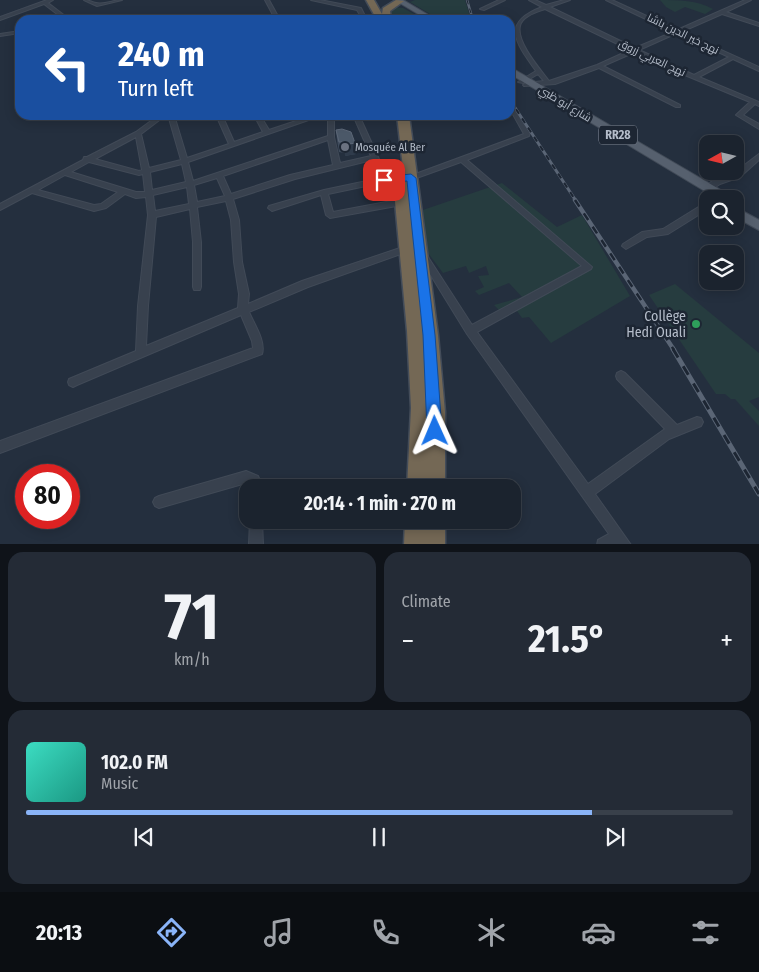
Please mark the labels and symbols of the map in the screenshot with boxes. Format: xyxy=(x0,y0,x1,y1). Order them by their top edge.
street label: نهج خير الدين باشا xyxy=(644,11,721,58)
street label: نهج العربي زروق xyxy=(616,37,688,81)
street label: شارع أبو ظبي xyxy=(535,82,594,127)
road number: RR28 xyxy=(599,126,637,144)
north arrow xyxy=(699,135,744,180)
marker: Mosquée Al Ber xyxy=(339,141,351,153)
place label: Mosquée Al Ber xyxy=(355,141,425,154)
pin xyxy=(363,159,405,201)
place label: Collège Hedi Ouali xyxy=(626,308,686,341)
marker: Collège Hedi Ouali xyxy=(690,318,702,330)
position arrow xyxy=(408,404,460,456)
speed limit sign: 80 xyxy=(15,464,80,529)

